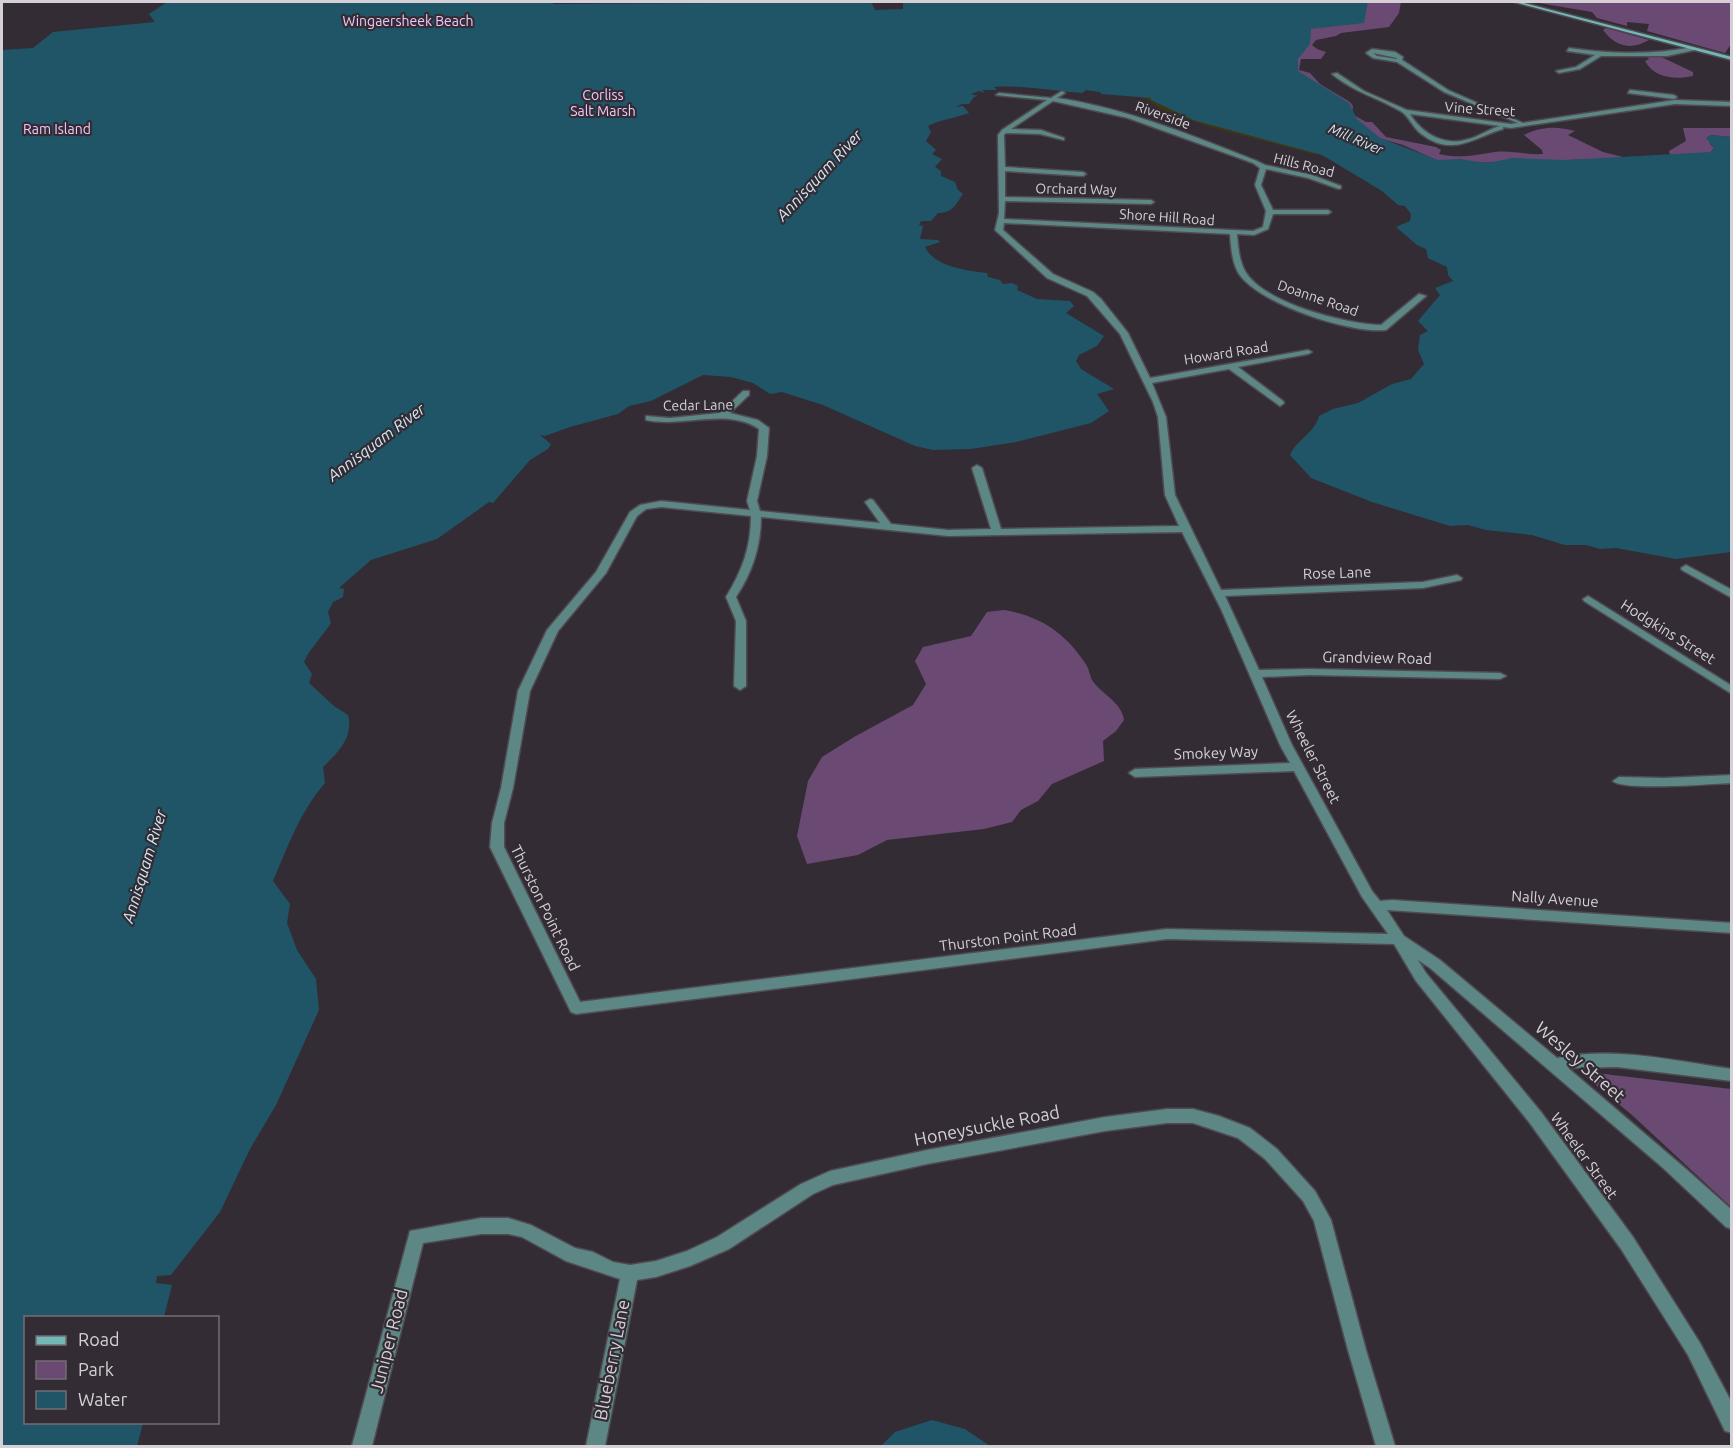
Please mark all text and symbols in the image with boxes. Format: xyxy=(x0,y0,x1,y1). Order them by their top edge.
park label: Wingaersheek Beach xyxy=(342,13,474,29)
park label: Corliss Salt Marsh xyxy=(570,87,636,119)
street label: Riverside xyxy=(1133,98,1193,132)
street label: Vine Street xyxy=(1444,99,1516,119)
water label: Mill River xyxy=(1326,120,1386,158)
park label: Ram Island xyxy=(23,121,91,137)
water label: Annisquam River xyxy=(772,125,866,225)
street label: Hills Road xyxy=(1272,150,1336,180)
street label: Orchard Way xyxy=(1035,180,1117,198)
street label: Shore Hill Road xyxy=(1119,206,1215,228)
street label: Doanne Road xyxy=(1275,277,1361,319)
street label: Howard Road xyxy=(1183,338,1269,368)
street label: Cedar Lane xyxy=(663,396,733,414)
water label: Annisquam River xyxy=(323,399,429,485)
street label: Rose Lane xyxy=(1302,563,1372,582)
street label: Hodgkins Street xyxy=(1618,596,1719,668)
street label: Grandview Road xyxy=(1322,648,1432,667)
street label: Wheeler Street xyxy=(1283,707,1344,806)
street label: Smokey Way xyxy=(1174,743,1258,762)
water label: Annisquam River xyxy=(118,806,170,926)
street label: Thurston Point Road xyxy=(508,842,583,974)
street label: Nally Avenue xyxy=(1511,887,1599,910)
street label: Thurston Point Road xyxy=(938,921,1077,954)
street label: Wesley Street xyxy=(1532,1017,1629,1105)
street label: Honeysuckle Road xyxy=(912,1101,1061,1149)
street label: Wheeler Street xyxy=(1547,1109,1621,1202)
street label: Juniper Road xyxy=(365,1287,411,1395)
street label: Blueberry Lane xyxy=(590,1298,633,1422)
legend xyxy=(24,1316,219,1424)
text: Road xyxy=(78,1329,120,1349)
text: Park xyxy=(78,1359,114,1379)
text: Water xyxy=(78,1389,128,1409)

